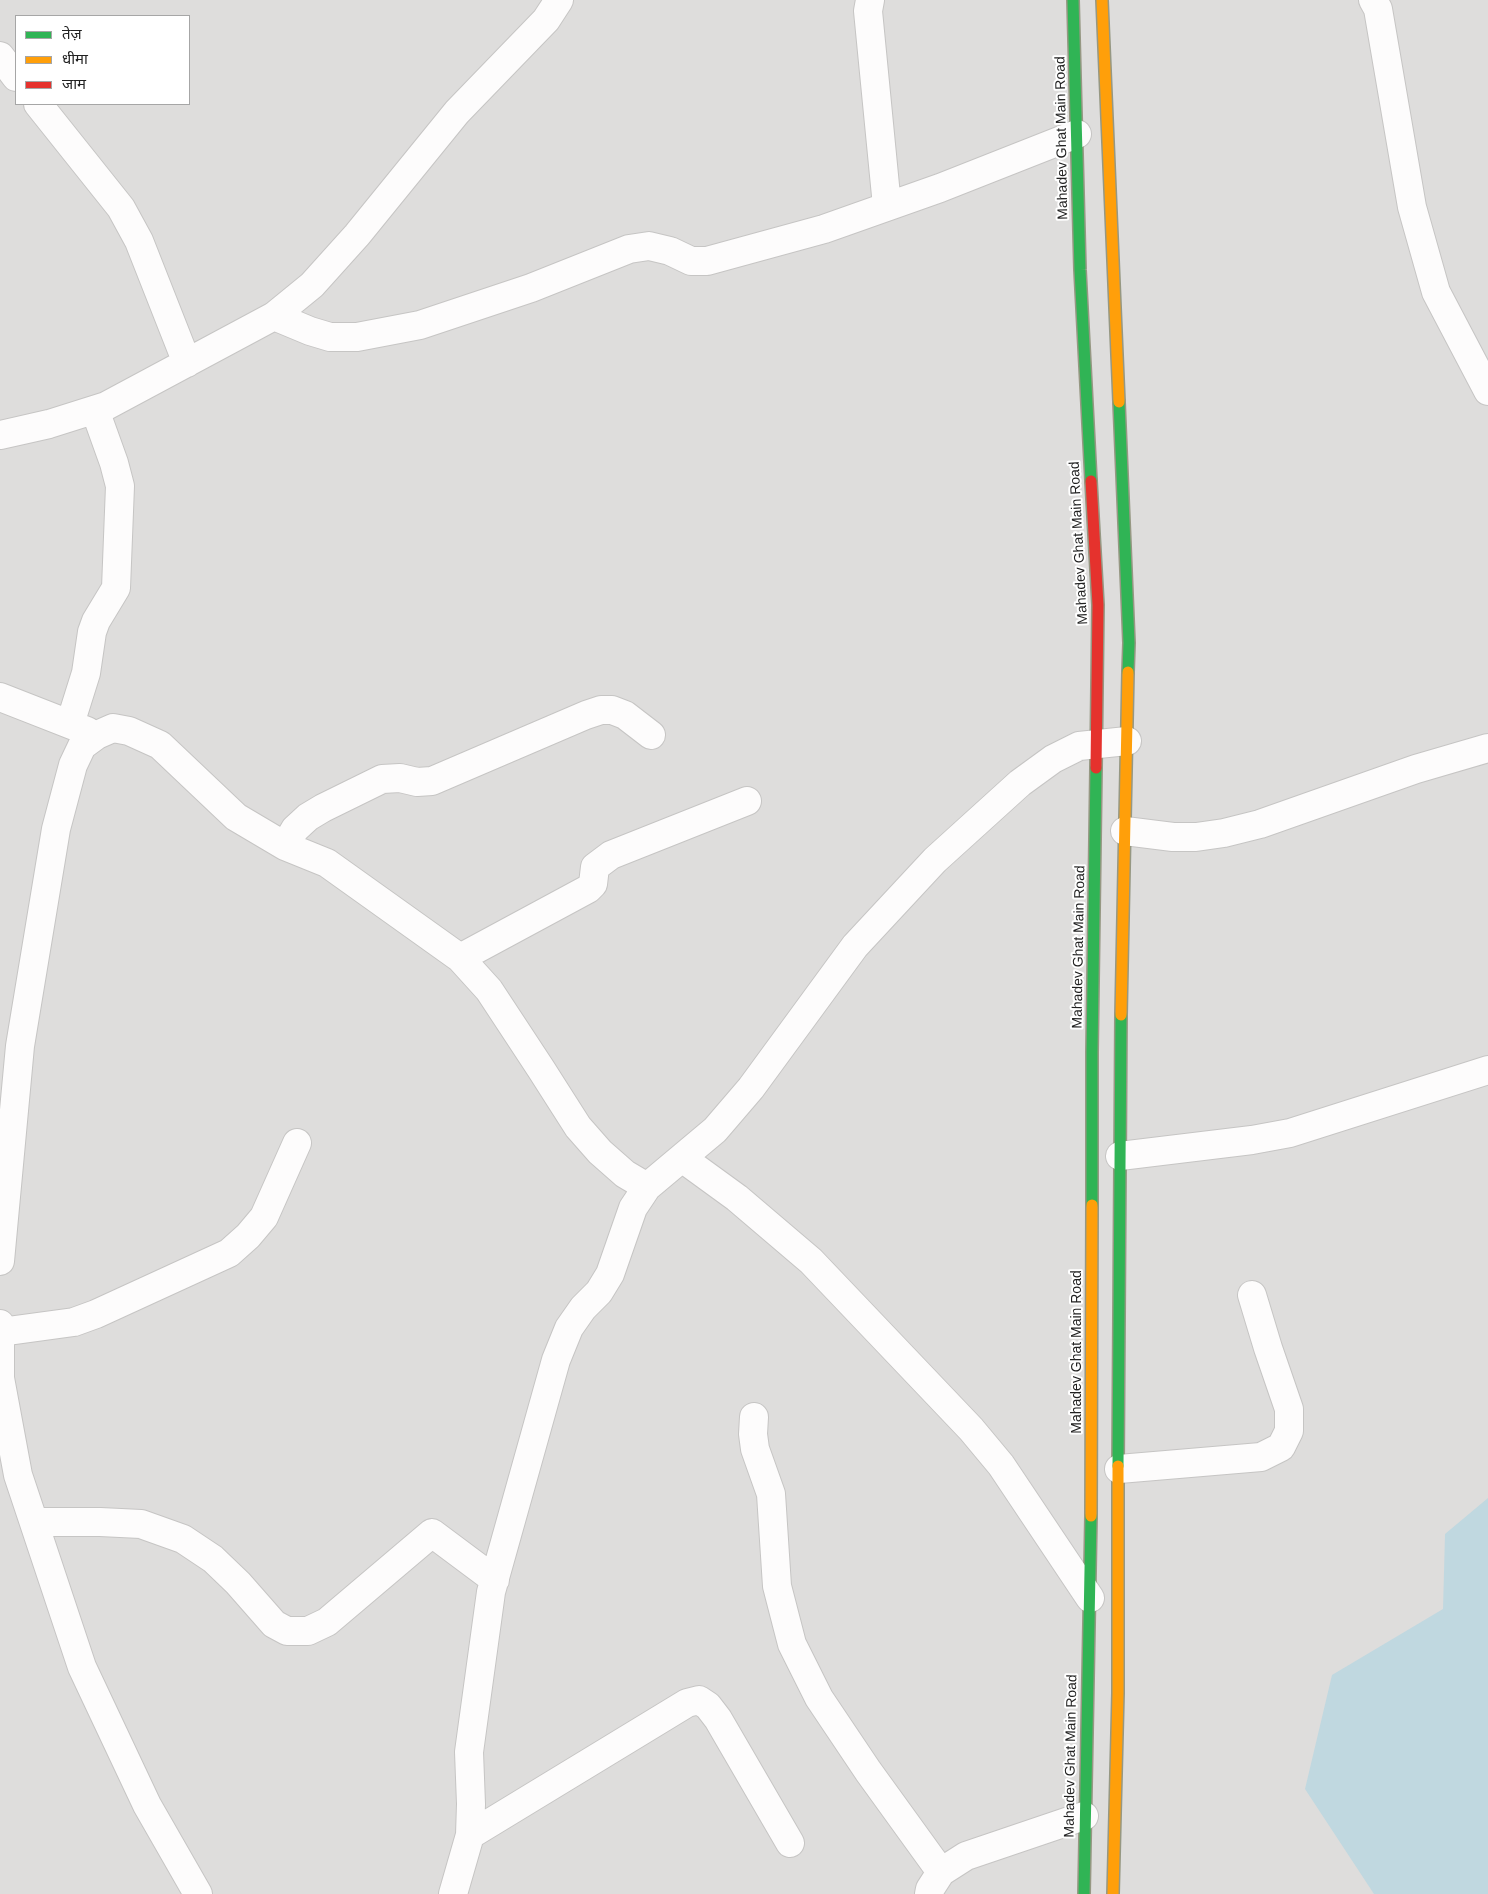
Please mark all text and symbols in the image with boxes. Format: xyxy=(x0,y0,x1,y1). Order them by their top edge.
legend xyxy=(15,15,190,105)
text: तेज़ xyxy=(62,25,82,42)
text: धीमा xyxy=(62,50,88,67)
street label: Mahadev Ghat Main Road xyxy=(1052,56,1072,220)
text: जाम xyxy=(62,75,86,92)
street label: Mahadev Ghat Main Road xyxy=(1066,461,1092,625)
street label: Mahadev Ghat Main Road xyxy=(1069,865,1089,1029)
street label: Mahadev Ghat Main Road xyxy=(1069,1270,1085,1434)
street label: Mahadev Ghat Main Road xyxy=(1061,1674,1081,1838)

